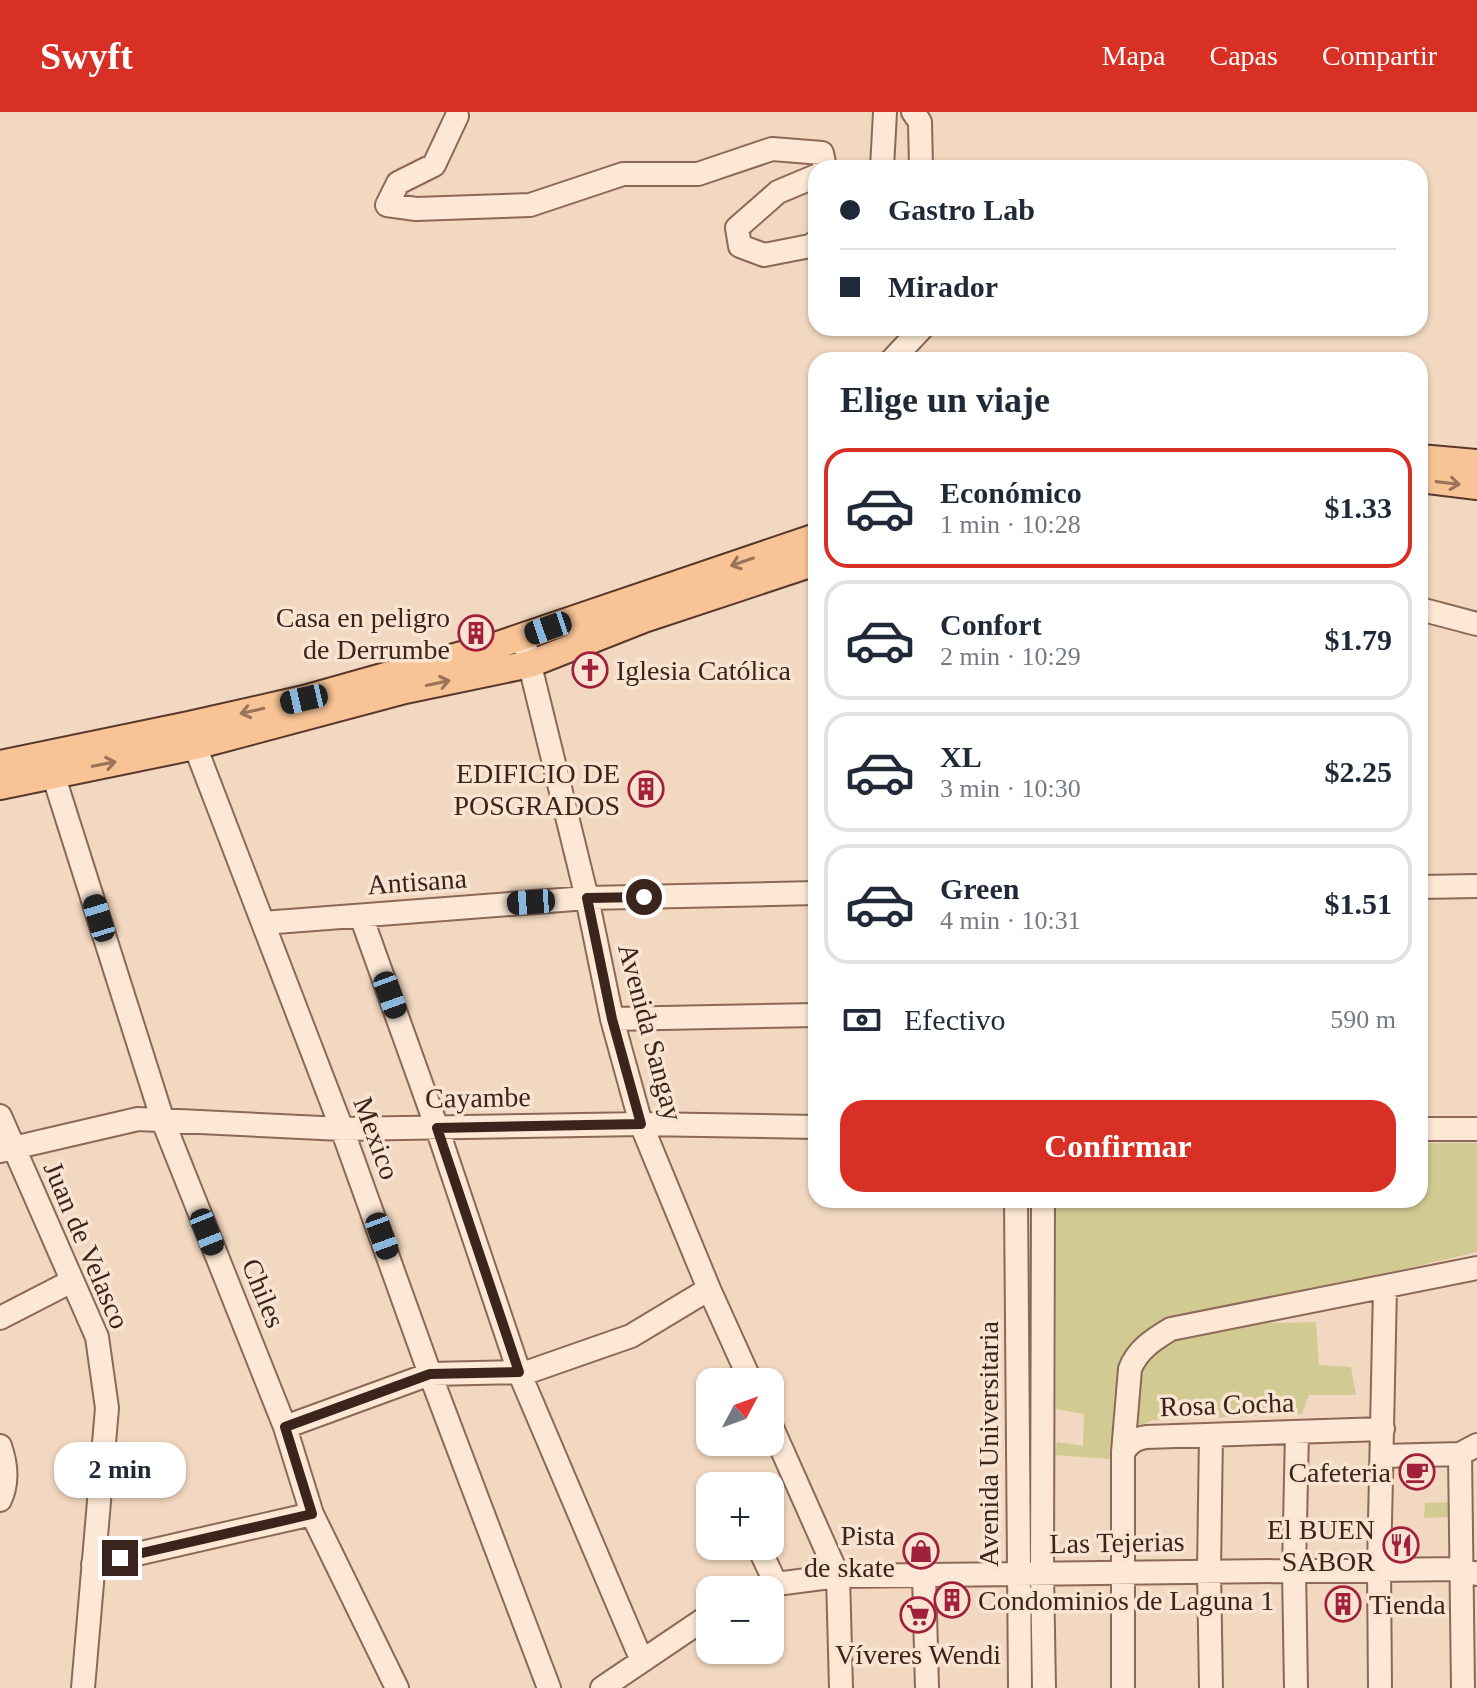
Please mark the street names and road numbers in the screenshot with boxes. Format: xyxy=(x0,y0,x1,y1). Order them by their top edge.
street label: Antisana xyxy=(366,863,468,900)
street label: Avenida Sangay xyxy=(612,940,689,1124)
street label: Cayambe xyxy=(425,1081,531,1114)
street label: Mexico xyxy=(347,1093,406,1184)
street label: Juan de Velasco xyxy=(37,1157,136,1333)
street label: Chiles xyxy=(236,1254,291,1332)
street label: Avenida Universitaria xyxy=(973,1320,1004,1567)
street label: Rosa Cocha xyxy=(1159,1387,1295,1422)
street label: Las Tejerias xyxy=(1049,1526,1185,1559)

